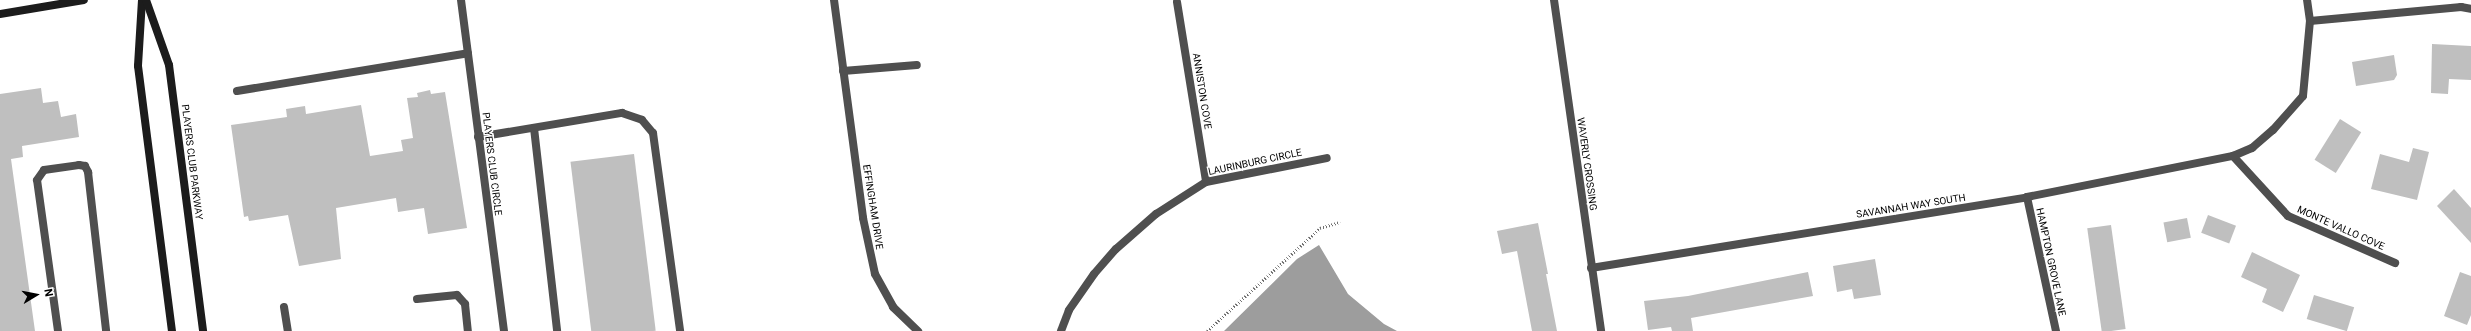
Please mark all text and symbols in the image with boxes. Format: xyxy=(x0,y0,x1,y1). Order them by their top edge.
street label: ANNISTON COVE xyxy=(1190,52,1214,130)
street label: PLAYERS CLUB PARKWAY xyxy=(179,104,205,220)
street label: PLAYERS CLUB CIRCLE xyxy=(480,112,504,216)
street label: WAVERLY CROSSING xyxy=(1575,117,1599,211)
street label: LAURINBURG CIRCLE xyxy=(1207,146,1303,178)
street label: EFFINGHAM DRIVE xyxy=(860,164,886,250)
street label: SAVANNAH WAY SOUTH xyxy=(1855,191,1967,221)
street label: MONTE VALLO COVE xyxy=(2295,203,2387,253)
street label: HAMPTON GROVE LANE xyxy=(2034,207,2068,317)
north arrow xyxy=(16,275,56,315)
text: N xyxy=(41,288,55,298)

